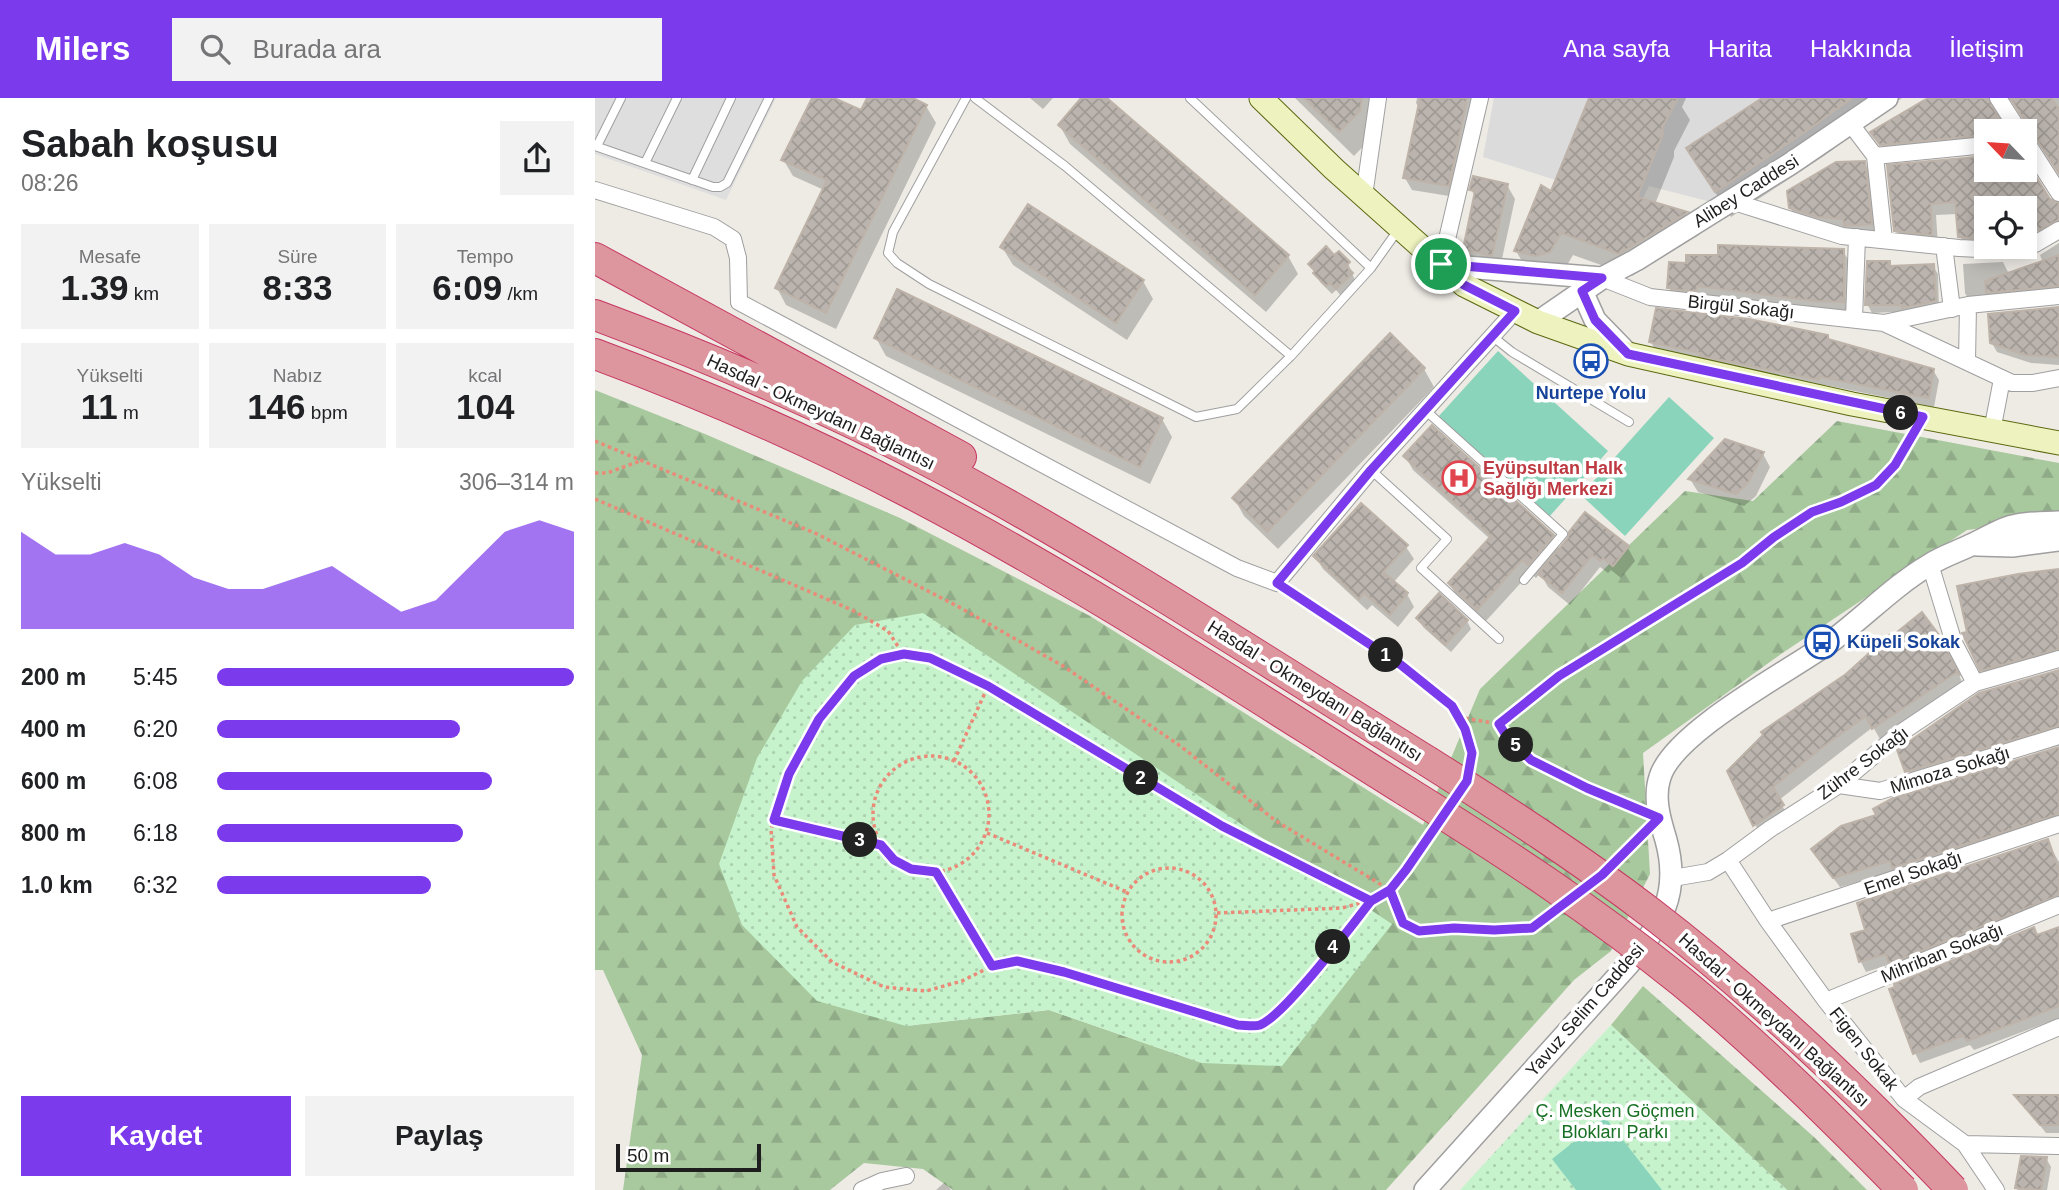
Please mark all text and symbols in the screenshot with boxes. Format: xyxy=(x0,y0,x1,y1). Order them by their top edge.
search box xyxy=(172,18,662,81)
text: Milers xyxy=(35,30,130,67)
icon: search xyxy=(196,30,234,68)
text: Burada ara xyxy=(252,34,381,64)
text: Ana sayfa xyxy=(1563,35,1670,62)
text: Harita xyxy=(1708,35,1772,62)
text: Hakkında xyxy=(1810,35,1911,62)
text: İletişim xyxy=(1949,35,2024,62)
north arrow xyxy=(1974,119,2037,182)
map controls xyxy=(1974,119,2037,259)
button: share xyxy=(500,121,574,195)
text: Sabah koşusu xyxy=(21,123,279,165)
street label: Alibey Caddesi xyxy=(1690,151,1802,231)
text: 08:26 xyxy=(21,170,79,196)
button: locate xyxy=(1974,196,2037,259)
pin xyxy=(1411,234,1471,294)
icon: arrive xyxy=(1422,245,1460,283)
text: Mesafe xyxy=(79,246,141,267)
text: Süre xyxy=(277,246,318,267)
text: Tempo xyxy=(457,246,514,267)
text: 1.39 xyxy=(60,268,129,307)
text: 8:33 xyxy=(262,268,333,307)
text: 6:09 xyxy=(432,268,502,307)
text: km xyxy=(129,283,159,304)
text: /km xyxy=(502,283,538,304)
street label: Birgül Sokağı xyxy=(1687,291,1795,323)
bus stop icon: Nurtepe Yolu xyxy=(1572,342,1610,380)
street label: Hasdal - Okmeydanı Bağlantısı xyxy=(704,350,938,474)
text: Yükselti xyxy=(77,365,143,386)
text: Nabız xyxy=(273,365,322,386)
text: kcal xyxy=(468,365,502,386)
place label: Nurtepe Yolu xyxy=(1536,383,1646,403)
text: 11 xyxy=(81,387,118,426)
text: 146 xyxy=(247,387,306,426)
text: 104 xyxy=(456,387,514,426)
pin: 6 xyxy=(1883,396,1919,430)
text: m xyxy=(118,402,139,423)
text: bpm xyxy=(306,402,348,423)
text: 6 xyxy=(1895,402,1906,423)
place label: Eyüpsultan Halk Sağlığı Merkezi xyxy=(1483,458,1624,499)
hospital icon: Eyüpsultan Halk Sağlığı Merkezi xyxy=(1440,459,1478,497)
text: Yükselti xyxy=(21,469,102,495)
text: 306–314 m xyxy=(459,469,574,495)
street label: Hasdal - Okmeydanı Bağlantısı xyxy=(1204,617,1426,765)
bus stop icon: Küpeli Sokak xyxy=(1803,623,1841,661)
place label: Küpeli Sokak xyxy=(1847,632,1961,652)
pin: 1 xyxy=(1369,638,1403,672)
text: 1 xyxy=(1380,644,1391,665)
text: 200 m xyxy=(21,664,86,690)
text: 5:45 xyxy=(133,664,178,690)
text: 400 m xyxy=(21,716,86,742)
text: 6:20 xyxy=(133,716,178,742)
street label: Zühre Sokağı xyxy=(1814,722,1912,804)
pin: 5 xyxy=(1499,728,1534,762)
text: 5 xyxy=(1510,734,1521,755)
street label: Mimoza Sokağı xyxy=(1888,742,2012,798)
pin: 2 xyxy=(1123,760,1159,796)
text: 2 xyxy=(1135,767,1146,788)
text: 600 m xyxy=(21,768,86,794)
text: 6:08 xyxy=(133,768,178,794)
text: 800 m xyxy=(21,820,86,846)
text: 6:18 xyxy=(133,820,178,846)
pin: 3 xyxy=(842,822,877,858)
text: 3 xyxy=(854,829,865,850)
street label: Emel Sokağı xyxy=(1861,847,1965,899)
text: 1.0 km xyxy=(21,872,93,898)
text: 6:32 xyxy=(133,872,178,898)
street label: Mihriban Sokağı xyxy=(1878,919,2006,987)
street label: Hasdal - Okmeydanı Bağlantısı xyxy=(1675,929,1873,1111)
pin: 4 xyxy=(1315,930,1351,964)
text: 4 xyxy=(1327,936,1338,957)
street label: Yavuz Selim Caddesi xyxy=(1522,939,1648,1081)
street label: Figen Sokak xyxy=(1825,1003,1903,1095)
button: Kaydet xyxy=(21,1096,291,1176)
button: Paylaş xyxy=(305,1096,574,1176)
park label: Ç. Mesken Göçmen Blokları Parkı xyxy=(1535,1101,1695,1142)
scale bar xyxy=(616,1141,761,1173)
text: 50 m xyxy=(627,1145,669,1166)

